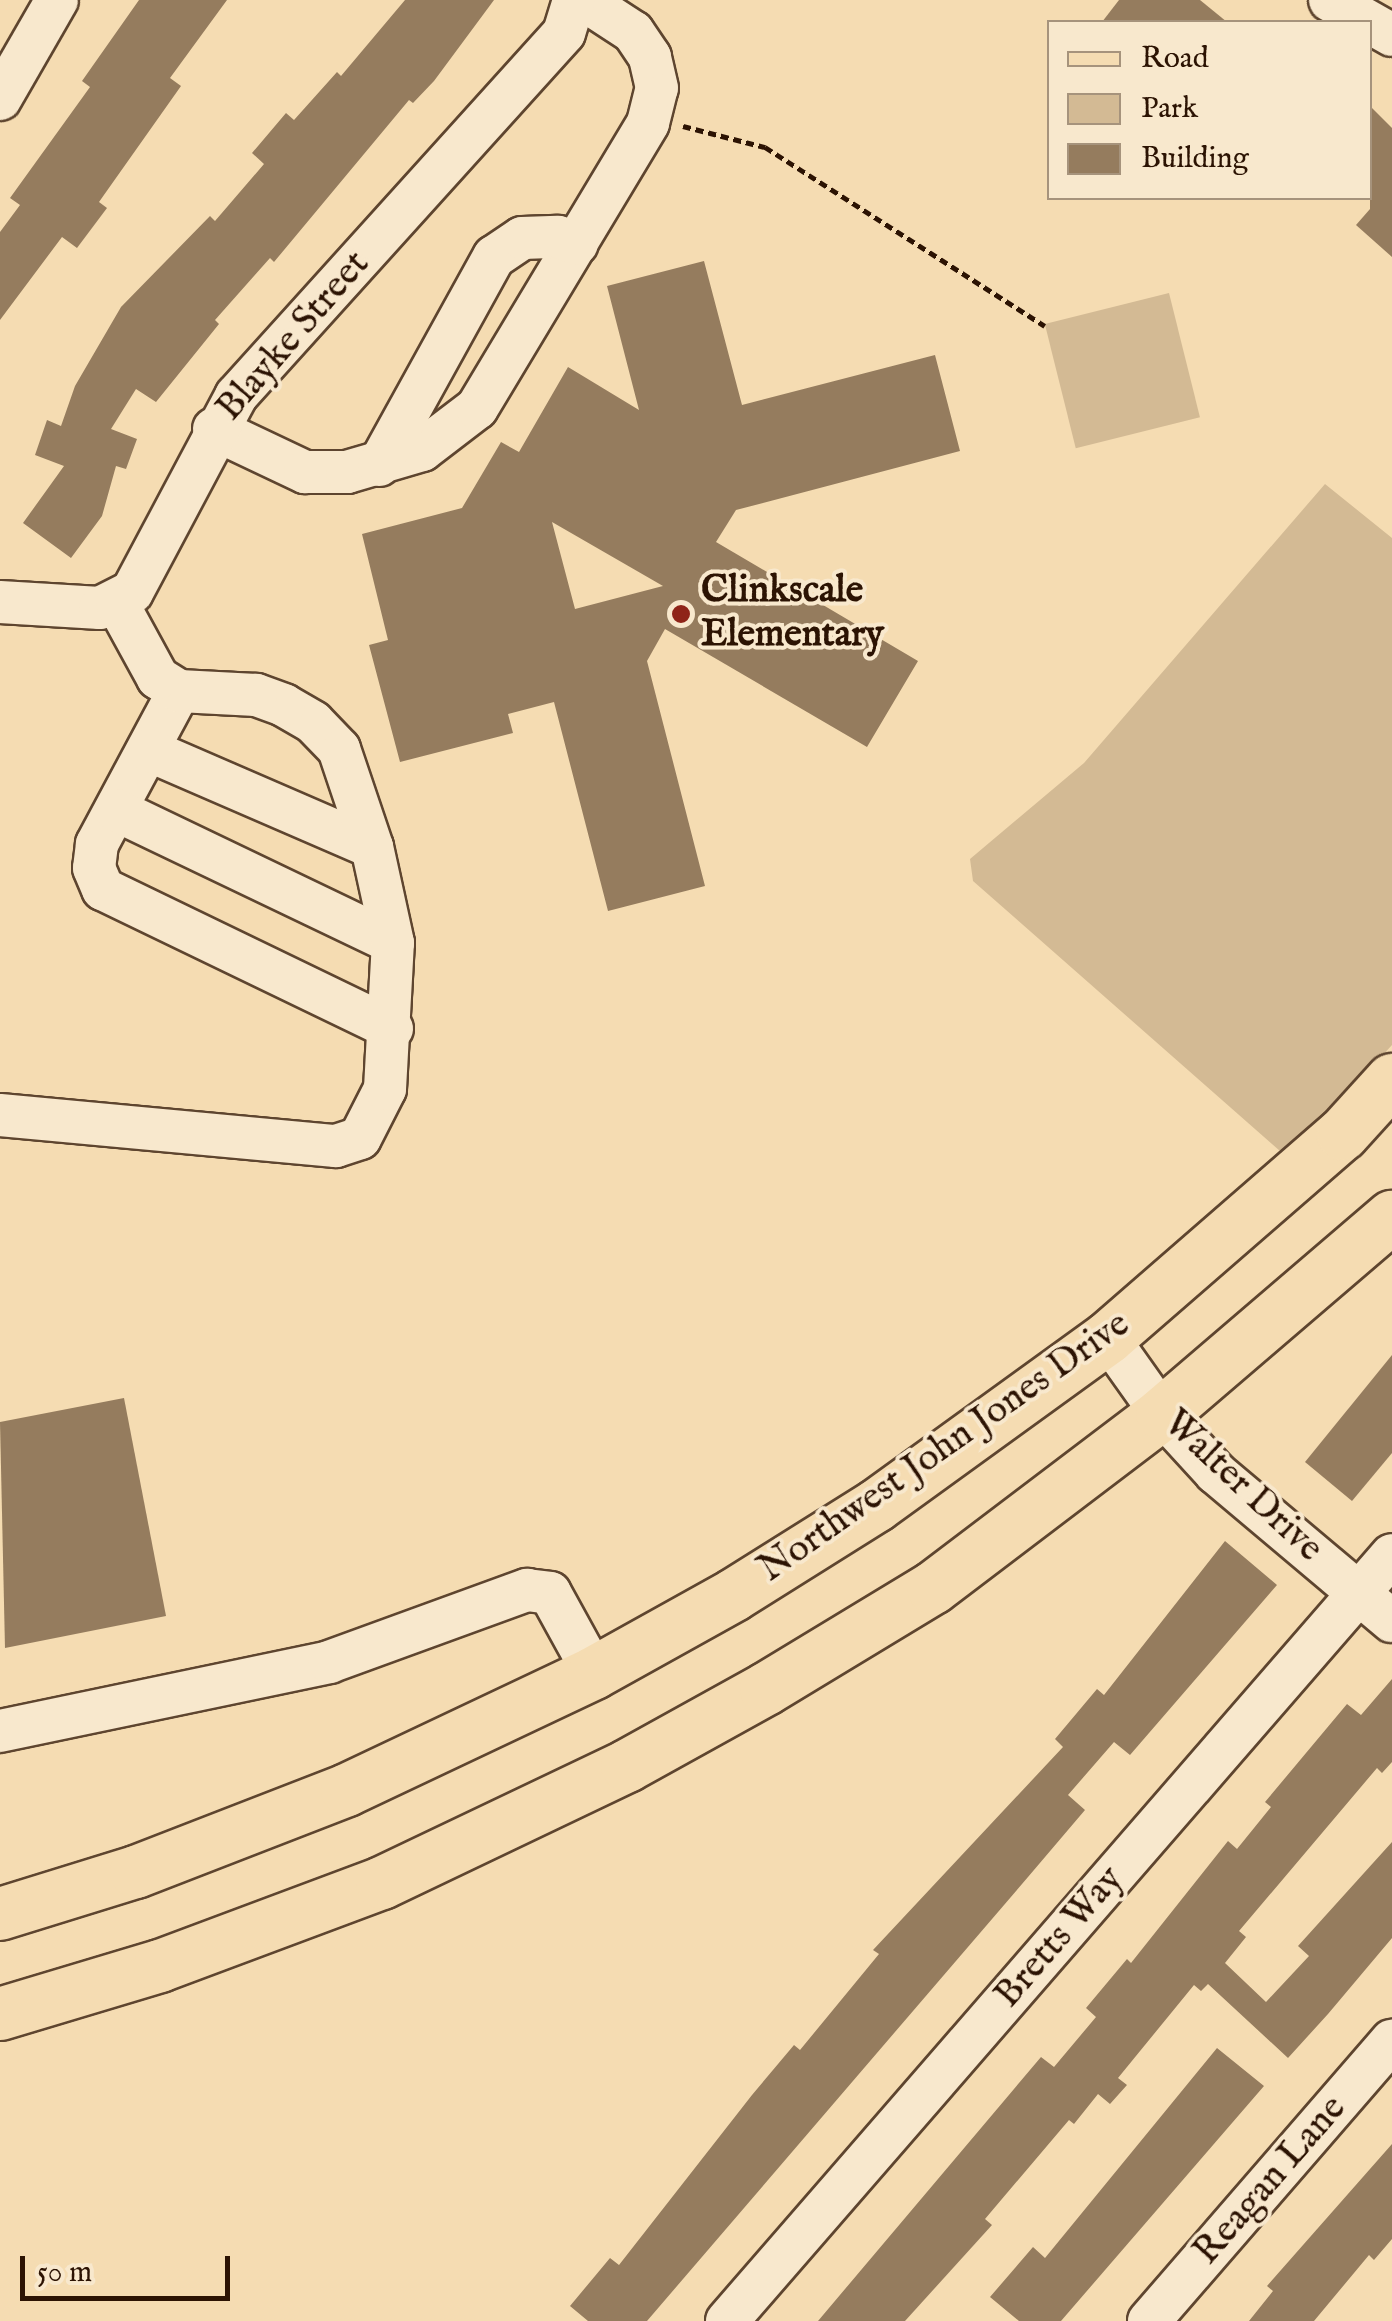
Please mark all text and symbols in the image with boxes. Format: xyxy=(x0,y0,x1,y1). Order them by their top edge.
legend xyxy=(1047,20,1372,200)
text: Road xyxy=(1141,40,1209,78)
text: Park xyxy=(1141,90,1198,128)
text: Building xyxy=(1141,140,1249,178)
street label: Blayke Street xyxy=(208,243,380,431)
place label: Clinkscale Elementary xyxy=(701,569,884,658)
marker: Clinkscale Elementary xyxy=(670,603,692,625)
street label: Northwest John Jones Drive xyxy=(751,1303,1139,1593)
street label: Walter Drive xyxy=(1153,1401,1331,1573)
street label: Bretts Way xyxy=(986,1858,1134,2018)
street label: Reagan Lane xyxy=(1185,2087,1357,2275)
scale bar xyxy=(25,2236,235,2298)
text: 50 m xyxy=(37,2254,92,2292)

